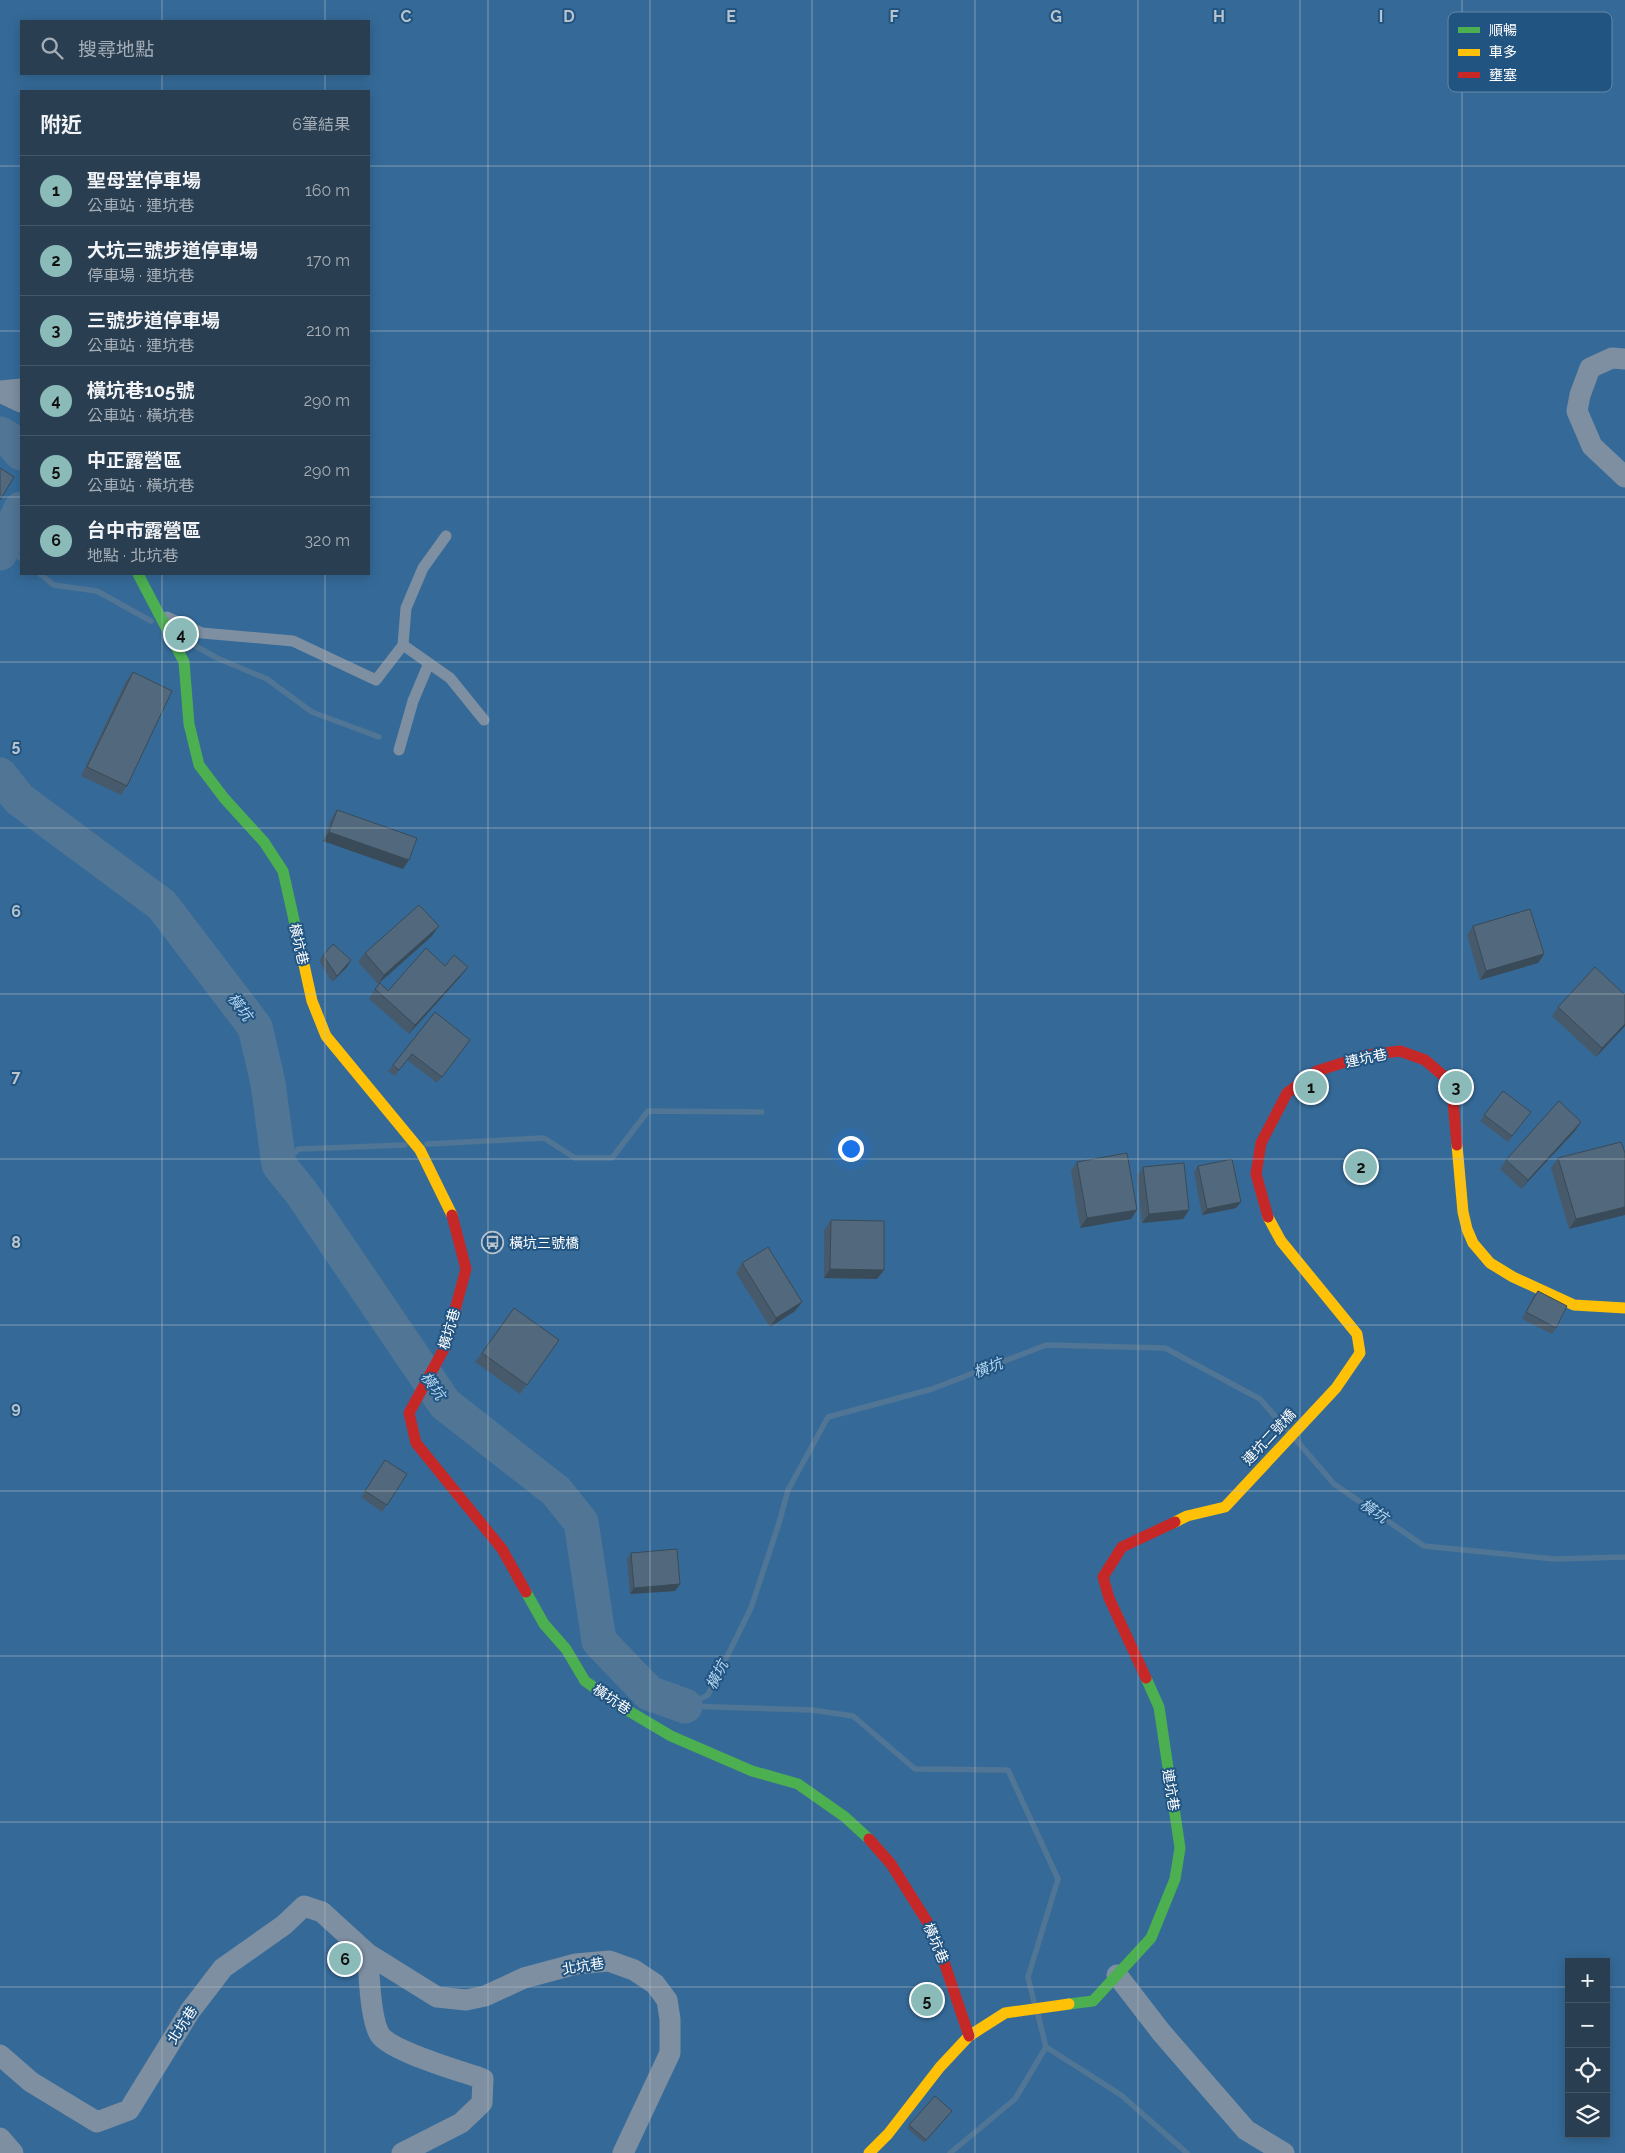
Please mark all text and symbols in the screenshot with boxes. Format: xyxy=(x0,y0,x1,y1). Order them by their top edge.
text: C xyxy=(401,7,412,26)
text: D xyxy=(563,7,575,26)
text: E xyxy=(726,7,736,26)
text: F xyxy=(889,7,899,26)
text: G xyxy=(1050,7,1062,26)
text: H xyxy=(1213,7,1225,26)
text: I xyxy=(1379,7,1383,26)
legend xyxy=(1448,12,1612,92)
search box xyxy=(20,20,370,75)
text: 順暢 xyxy=(1489,22,1517,38)
icon: search xyxy=(38,34,66,62)
text: 搜尋地點 xyxy=(78,38,154,60)
text: 車多 xyxy=(1489,44,1517,60)
text: 壅塞 xyxy=(1489,67,1517,83)
text: 附近 xyxy=(40,112,82,137)
text: 6筆結果 xyxy=(292,115,350,134)
text: 聖母堂停車場 xyxy=(87,169,201,191)
text: 1 xyxy=(52,181,60,200)
text: 160 m xyxy=(305,181,350,200)
text: 公車站 · 連坑巷 xyxy=(87,196,194,215)
text: 大坑三號步道停車場 xyxy=(87,239,258,261)
text: 2 xyxy=(51,251,61,270)
text: 170 m xyxy=(306,251,350,270)
text: 停車場 · 連坑巷 xyxy=(87,266,194,285)
text: 三號步道停車場 xyxy=(87,309,220,331)
text: 3 xyxy=(52,321,60,340)
text: 210 m xyxy=(306,321,350,340)
text: 公車站 · 連坑巷 xyxy=(87,336,194,355)
text: 橫坑巷105號 xyxy=(87,379,195,401)
text: 4 xyxy=(51,391,61,410)
text: 290 m xyxy=(304,391,350,410)
text: 公車站 · 橫坑巷 xyxy=(87,406,194,425)
text: 中正露營區 xyxy=(87,449,182,471)
text: 5 xyxy=(52,461,60,480)
text: 290 m xyxy=(304,461,350,480)
text: 公車站 · 橫坑巷 xyxy=(87,476,194,495)
text: 台中市露營區 xyxy=(87,519,201,541)
text: 6 xyxy=(51,531,61,550)
text: 320 m xyxy=(305,531,350,550)
text: 地點 · 北坑巷 xyxy=(87,546,178,565)
pin: 4 xyxy=(165,615,197,653)
text: 5 xyxy=(12,736,21,755)
text: 6 xyxy=(11,902,21,921)
street label: 橫坑巷 xyxy=(286,922,312,966)
water label: 橫坑 xyxy=(224,990,257,1026)
street label: 連坑巷 xyxy=(1344,1046,1388,1070)
text: 7 xyxy=(12,1067,21,1086)
pin: 1 xyxy=(1295,1068,1327,1106)
pin: 3 xyxy=(1440,1068,1472,1106)
your location xyxy=(838,1136,864,1162)
pin: 2 xyxy=(1345,1148,1377,1186)
bus stop icon: 橫坑三號橋 xyxy=(481,1231,505,1255)
text: 8 xyxy=(11,1233,21,1252)
place label: 橫坑三號橋 xyxy=(509,1235,579,1251)
street label: 橫坑巷 xyxy=(435,1307,463,1351)
water label: 橫坑 xyxy=(971,1354,1007,1382)
water label: 橫坑 xyxy=(417,1369,450,1405)
text: 9 xyxy=(11,1398,21,1417)
street label: 連坑二號橋 xyxy=(1239,1406,1299,1468)
water label: 橫坑 xyxy=(1357,1495,1393,1528)
water label: 橫坑 xyxy=(702,1656,733,1692)
street label: 橫坑巷 xyxy=(590,1681,634,1717)
street label: 連坑巷 xyxy=(1160,1768,1182,1812)
street label: 橫坑巷 xyxy=(920,1921,952,1965)
pin: 6 xyxy=(329,1940,361,1978)
street label: 北坑巷 xyxy=(561,1955,605,1977)
map controls xyxy=(1565,1958,1610,2138)
button: + xyxy=(1565,1958,1610,2003)
pin: 5 xyxy=(911,1981,943,2019)
street label: 北坑巷 xyxy=(164,2003,200,2047)
button: − xyxy=(1565,2003,1610,2048)
button: locate xyxy=(1565,2048,1610,2093)
button: layers xyxy=(1565,2093,1610,2138)

